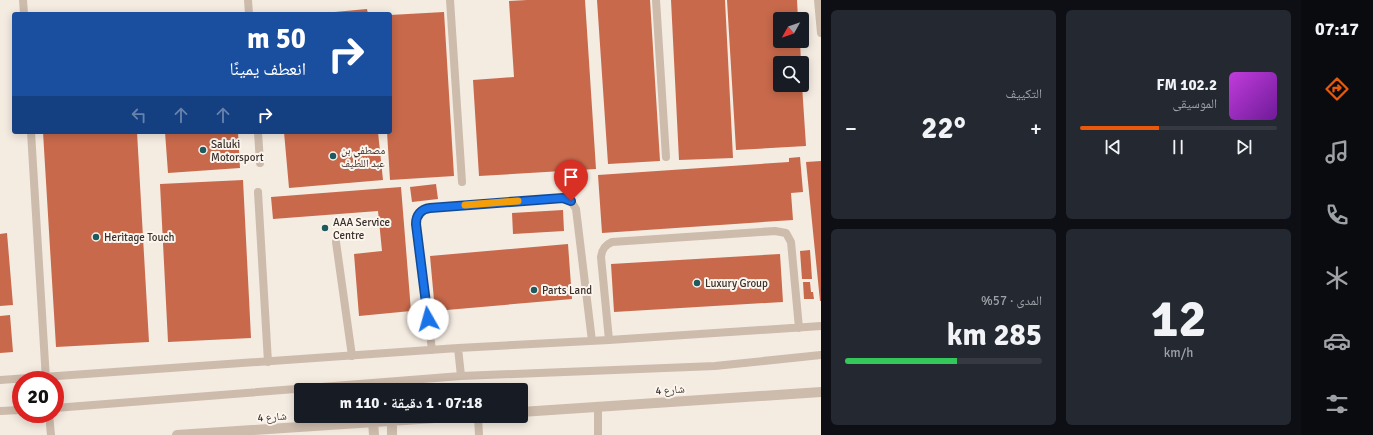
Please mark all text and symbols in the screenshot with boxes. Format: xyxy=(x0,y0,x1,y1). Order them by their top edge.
north arrow xyxy=(773,12,809,48)
map controls xyxy=(773,12,809,92)
text: 07:17 xyxy=(1315,18,1359,40)
text: 50 m xyxy=(247,22,306,56)
icon: right xyxy=(320,28,372,80)
button: search xyxy=(773,56,809,92)
text: انعطف يمينًا xyxy=(229,58,306,80)
icon: directions xyxy=(1323,75,1351,103)
text: 102.2 FM xyxy=(1156,76,1217,94)
text: التكييف xyxy=(1006,86,1042,102)
text: الموسيقى xyxy=(1173,96,1217,112)
icon: left xyxy=(128,104,150,126)
icon: ahead xyxy=(170,104,192,126)
icon: ahead xyxy=(212,104,234,126)
icon: right xyxy=(254,104,276,126)
text: 22° xyxy=(921,110,966,147)
text: − xyxy=(845,115,857,142)
text: + xyxy=(1030,115,1042,142)
icon: previous xyxy=(1102,136,1124,158)
icon: pause xyxy=(1167,136,1189,158)
icon: next xyxy=(1233,136,1255,158)
place label: Saluki Motorsport xyxy=(211,138,264,164)
icon: music xyxy=(1323,138,1351,166)
place label: مصطفي بن عبد اللطيف xyxy=(341,144,385,170)
marker: Saluki Motorsport xyxy=(198,145,208,155)
marker: مصطفي بن عبد اللطيف xyxy=(328,151,338,161)
pin xyxy=(554,160,588,201)
icon: arrive xyxy=(560,166,582,188)
icon: phone xyxy=(1323,201,1351,229)
place label: AAA Service Centre xyxy=(333,216,390,242)
marker: AAA Service Centre xyxy=(320,223,330,233)
place label: Heritage Touch xyxy=(104,231,175,244)
marker: Heritage Touch xyxy=(91,232,101,242)
icon: climate xyxy=(1323,264,1351,292)
place label: Luxury Group xyxy=(705,277,768,290)
marker: Luxury Group xyxy=(692,278,702,288)
place label: Parts Land xyxy=(542,284,592,297)
marker: Parts Land xyxy=(529,285,539,295)
text: 12 xyxy=(1150,287,1207,351)
text: المدى · 57% xyxy=(981,293,1042,309)
position arrow xyxy=(407,298,449,340)
text: 285 km xyxy=(947,317,1042,354)
icon: car xyxy=(1323,327,1351,355)
text: km/h xyxy=(1164,345,1193,361)
speed limit sign: 20 xyxy=(12,371,64,423)
street label: شارع 4 xyxy=(655,382,685,398)
icon: filters xyxy=(1323,390,1351,418)
text: 07:18 · 1 دقيقة · 110 m xyxy=(340,394,482,412)
street label: شارع 4 xyxy=(257,409,287,425)

